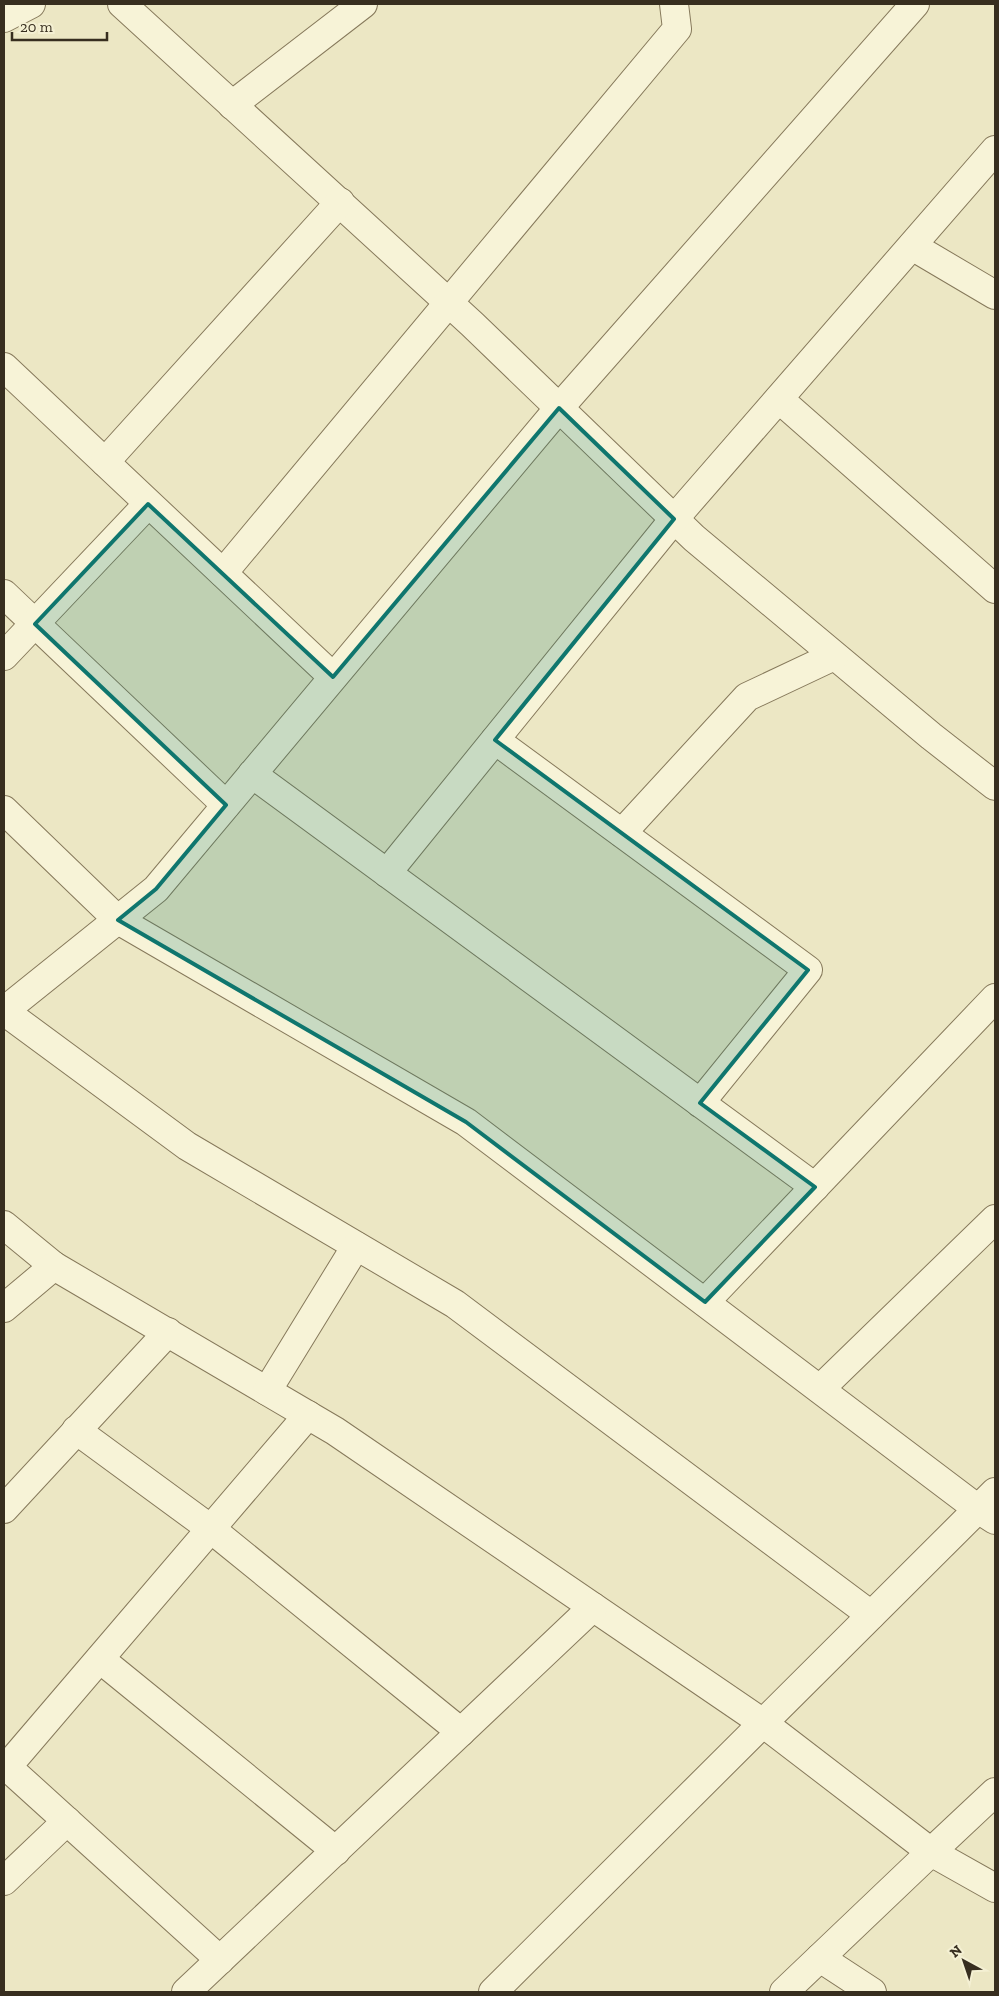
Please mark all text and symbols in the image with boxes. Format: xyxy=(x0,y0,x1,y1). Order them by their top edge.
scale bar xyxy=(12,10,108,42)
text: 20 m xyxy=(20,18,53,36)
north arrow xyxy=(939,1936,989,1986)
text: N xyxy=(946,1941,966,1961)

